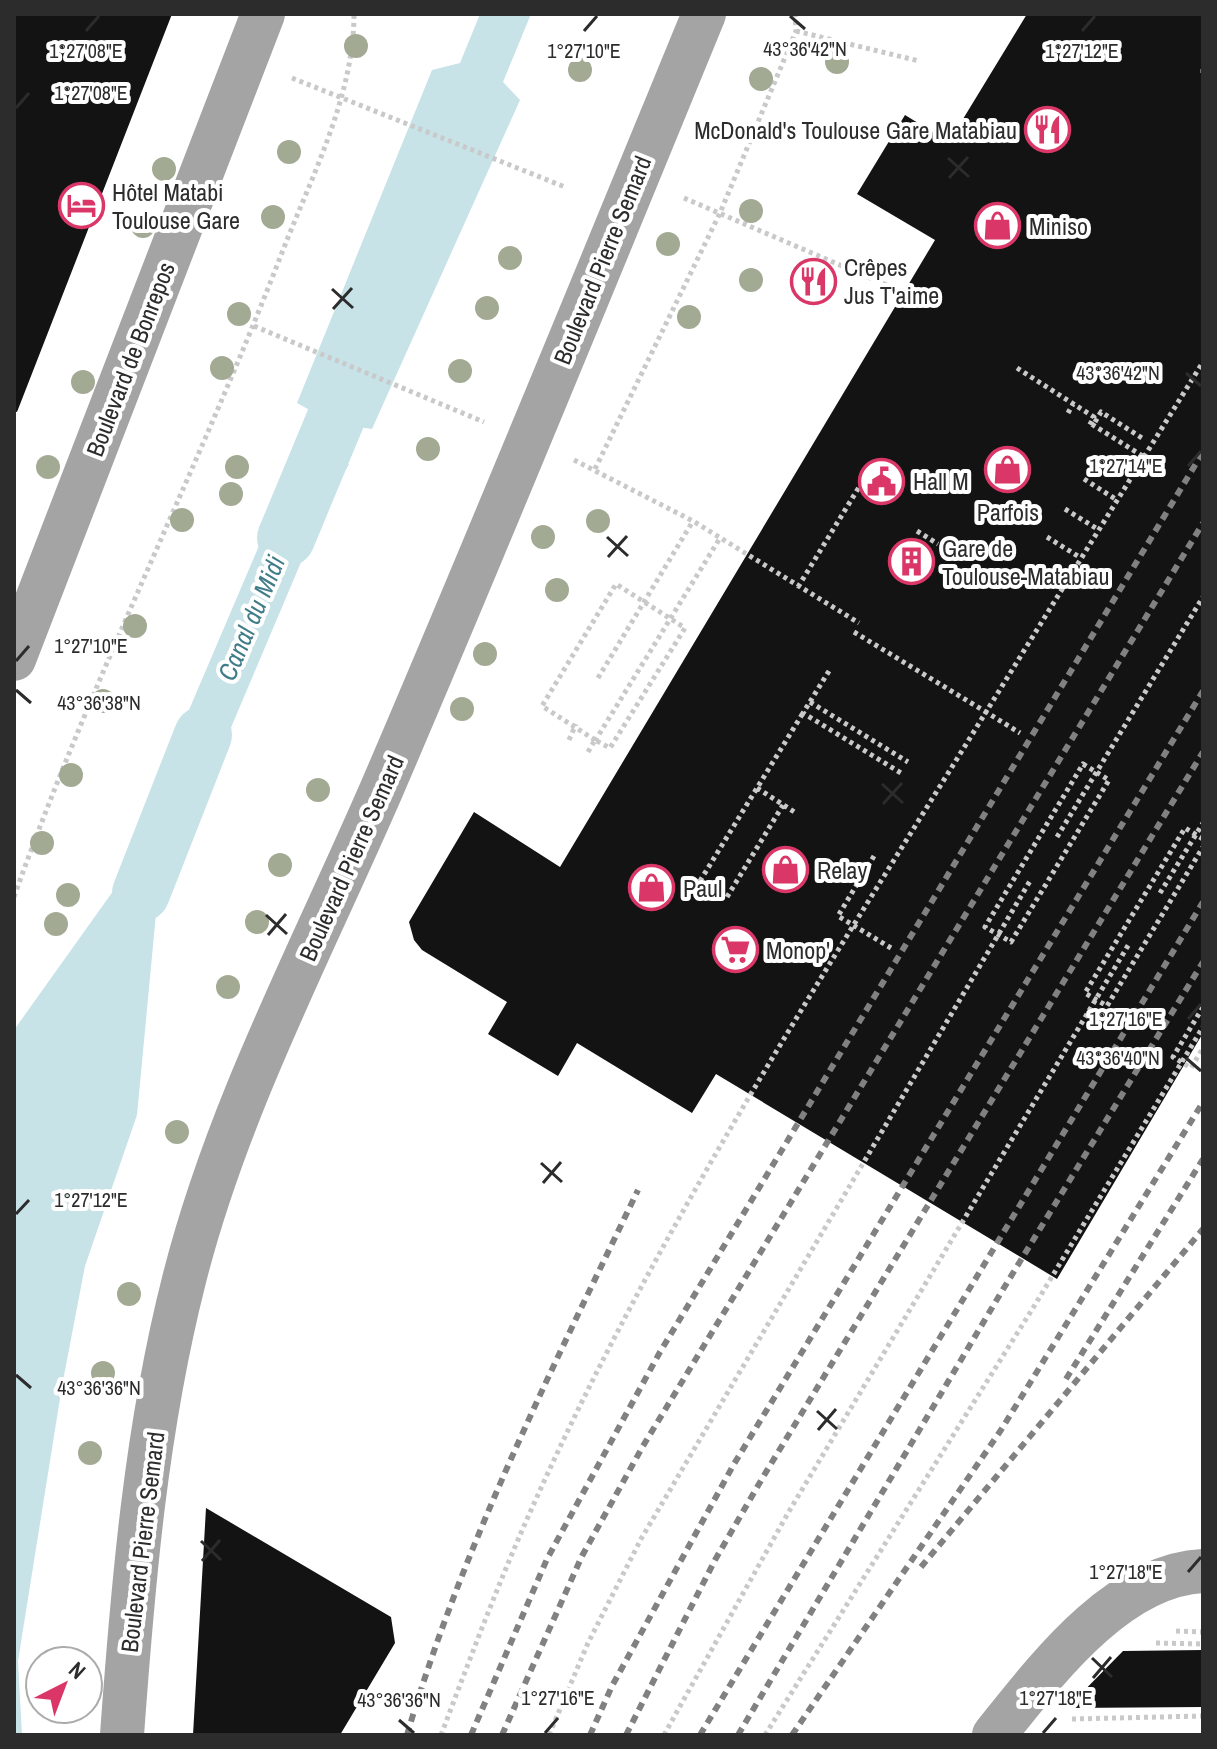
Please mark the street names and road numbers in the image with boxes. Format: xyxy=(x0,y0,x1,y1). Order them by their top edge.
street label: Boulevard Pierre Semard xyxy=(546,151,658,369)
street label: Boulevard de Bonrepos xyxy=(78,257,182,461)
street label: Boulevard Pierre Semard xyxy=(291,750,411,966)
street label: Boulevard Pierre Semard xyxy=(113,1430,171,1654)

